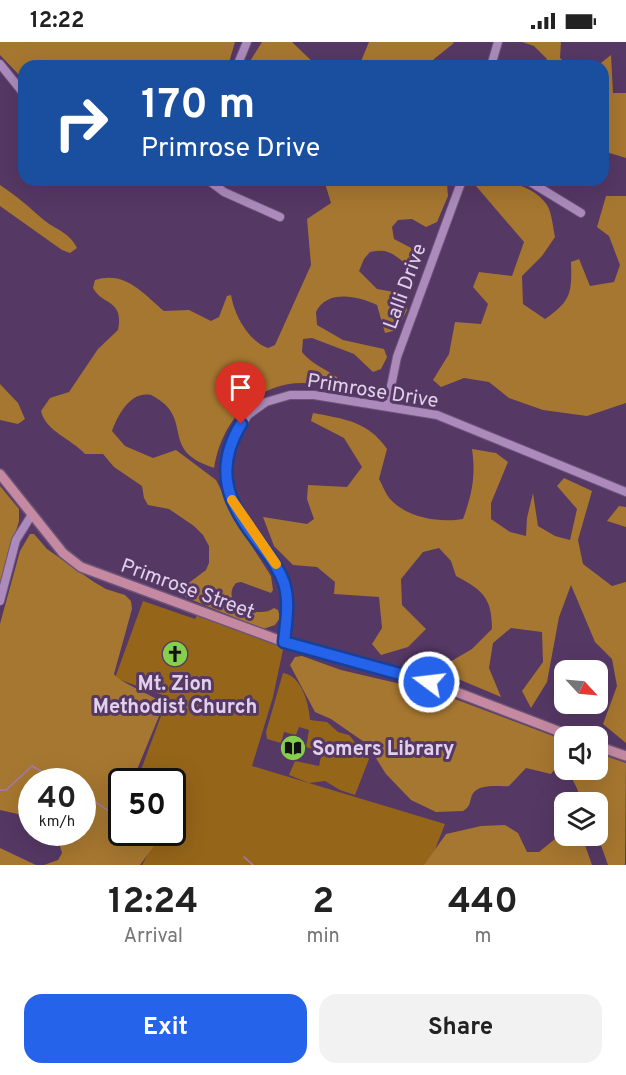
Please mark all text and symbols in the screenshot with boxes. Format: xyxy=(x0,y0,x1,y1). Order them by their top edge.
text: 12:22 xyxy=(30,8,85,35)
text: 170 m xyxy=(141,80,255,133)
icon: right xyxy=(42,84,120,162)
text: Primrose Drive xyxy=(141,132,320,166)
street label: Lalli Drive xyxy=(378,240,433,333)
pin xyxy=(215,362,266,424)
street label: Primrose Drive xyxy=(305,369,440,415)
icon: arrive xyxy=(224,371,257,404)
street label: Primrose Street xyxy=(117,554,258,626)
church icon: Mt. Zion Methodist Church xyxy=(160,639,190,669)
position arrow xyxy=(397,650,461,714)
north arrow xyxy=(554,660,608,714)
map controls xyxy=(554,660,608,846)
place label: Mt. Zion Methodist Church xyxy=(93,672,257,721)
button: sound xyxy=(554,726,608,780)
library icon: Somers Library xyxy=(278,733,308,763)
place label: Somers Library xyxy=(312,737,454,763)
speed limit sign: 50 xyxy=(108,768,186,846)
text: 40 xyxy=(37,781,77,818)
button: layers xyxy=(554,792,608,846)
text: km/h xyxy=(39,813,75,832)
text: 12:24 xyxy=(108,880,198,926)
text: 2 xyxy=(312,880,334,926)
text: 440 xyxy=(448,880,518,926)
text: Arrival xyxy=(123,924,183,950)
text: min xyxy=(307,924,340,950)
text: m xyxy=(474,924,491,950)
button: Exit xyxy=(24,994,307,1063)
button: Share xyxy=(319,994,602,1063)

